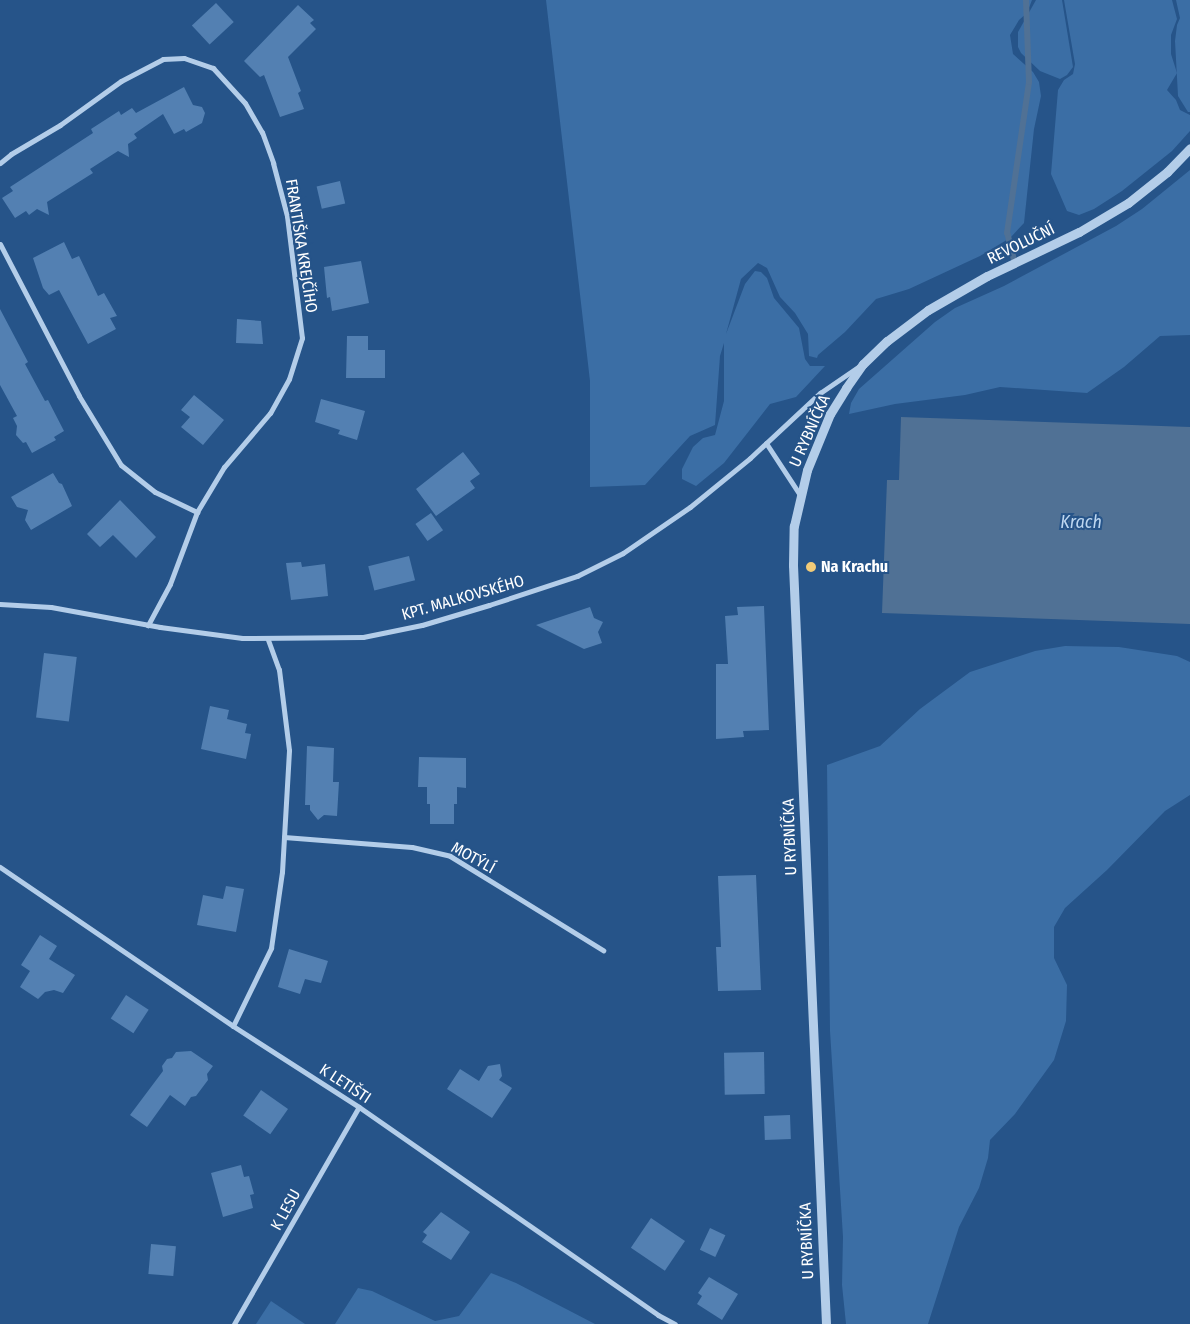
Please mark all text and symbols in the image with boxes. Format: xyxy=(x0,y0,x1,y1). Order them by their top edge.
street label: FRANTIŠKA KREJČÍHO xyxy=(281,178,321,314)
street label: REVOLUČNÍ xyxy=(984,219,1058,269)
street label: U RYBNÍČKA xyxy=(786,392,834,470)
water label: Krach xyxy=(1060,511,1102,533)
place label: Na Krachu xyxy=(821,557,888,577)
marker: Na Krachu xyxy=(805,561,817,573)
street label: KPT. MALKOVSKÉHO xyxy=(399,571,527,625)
street label: U RYBNÍČKA xyxy=(779,798,801,876)
street label: MOTÝLÍ xyxy=(448,838,498,878)
street label: K LETIŠTI xyxy=(316,1060,374,1108)
street label: K LESU xyxy=(267,1186,305,1234)
street label: U RYBNÍČKA xyxy=(796,1202,818,1280)

